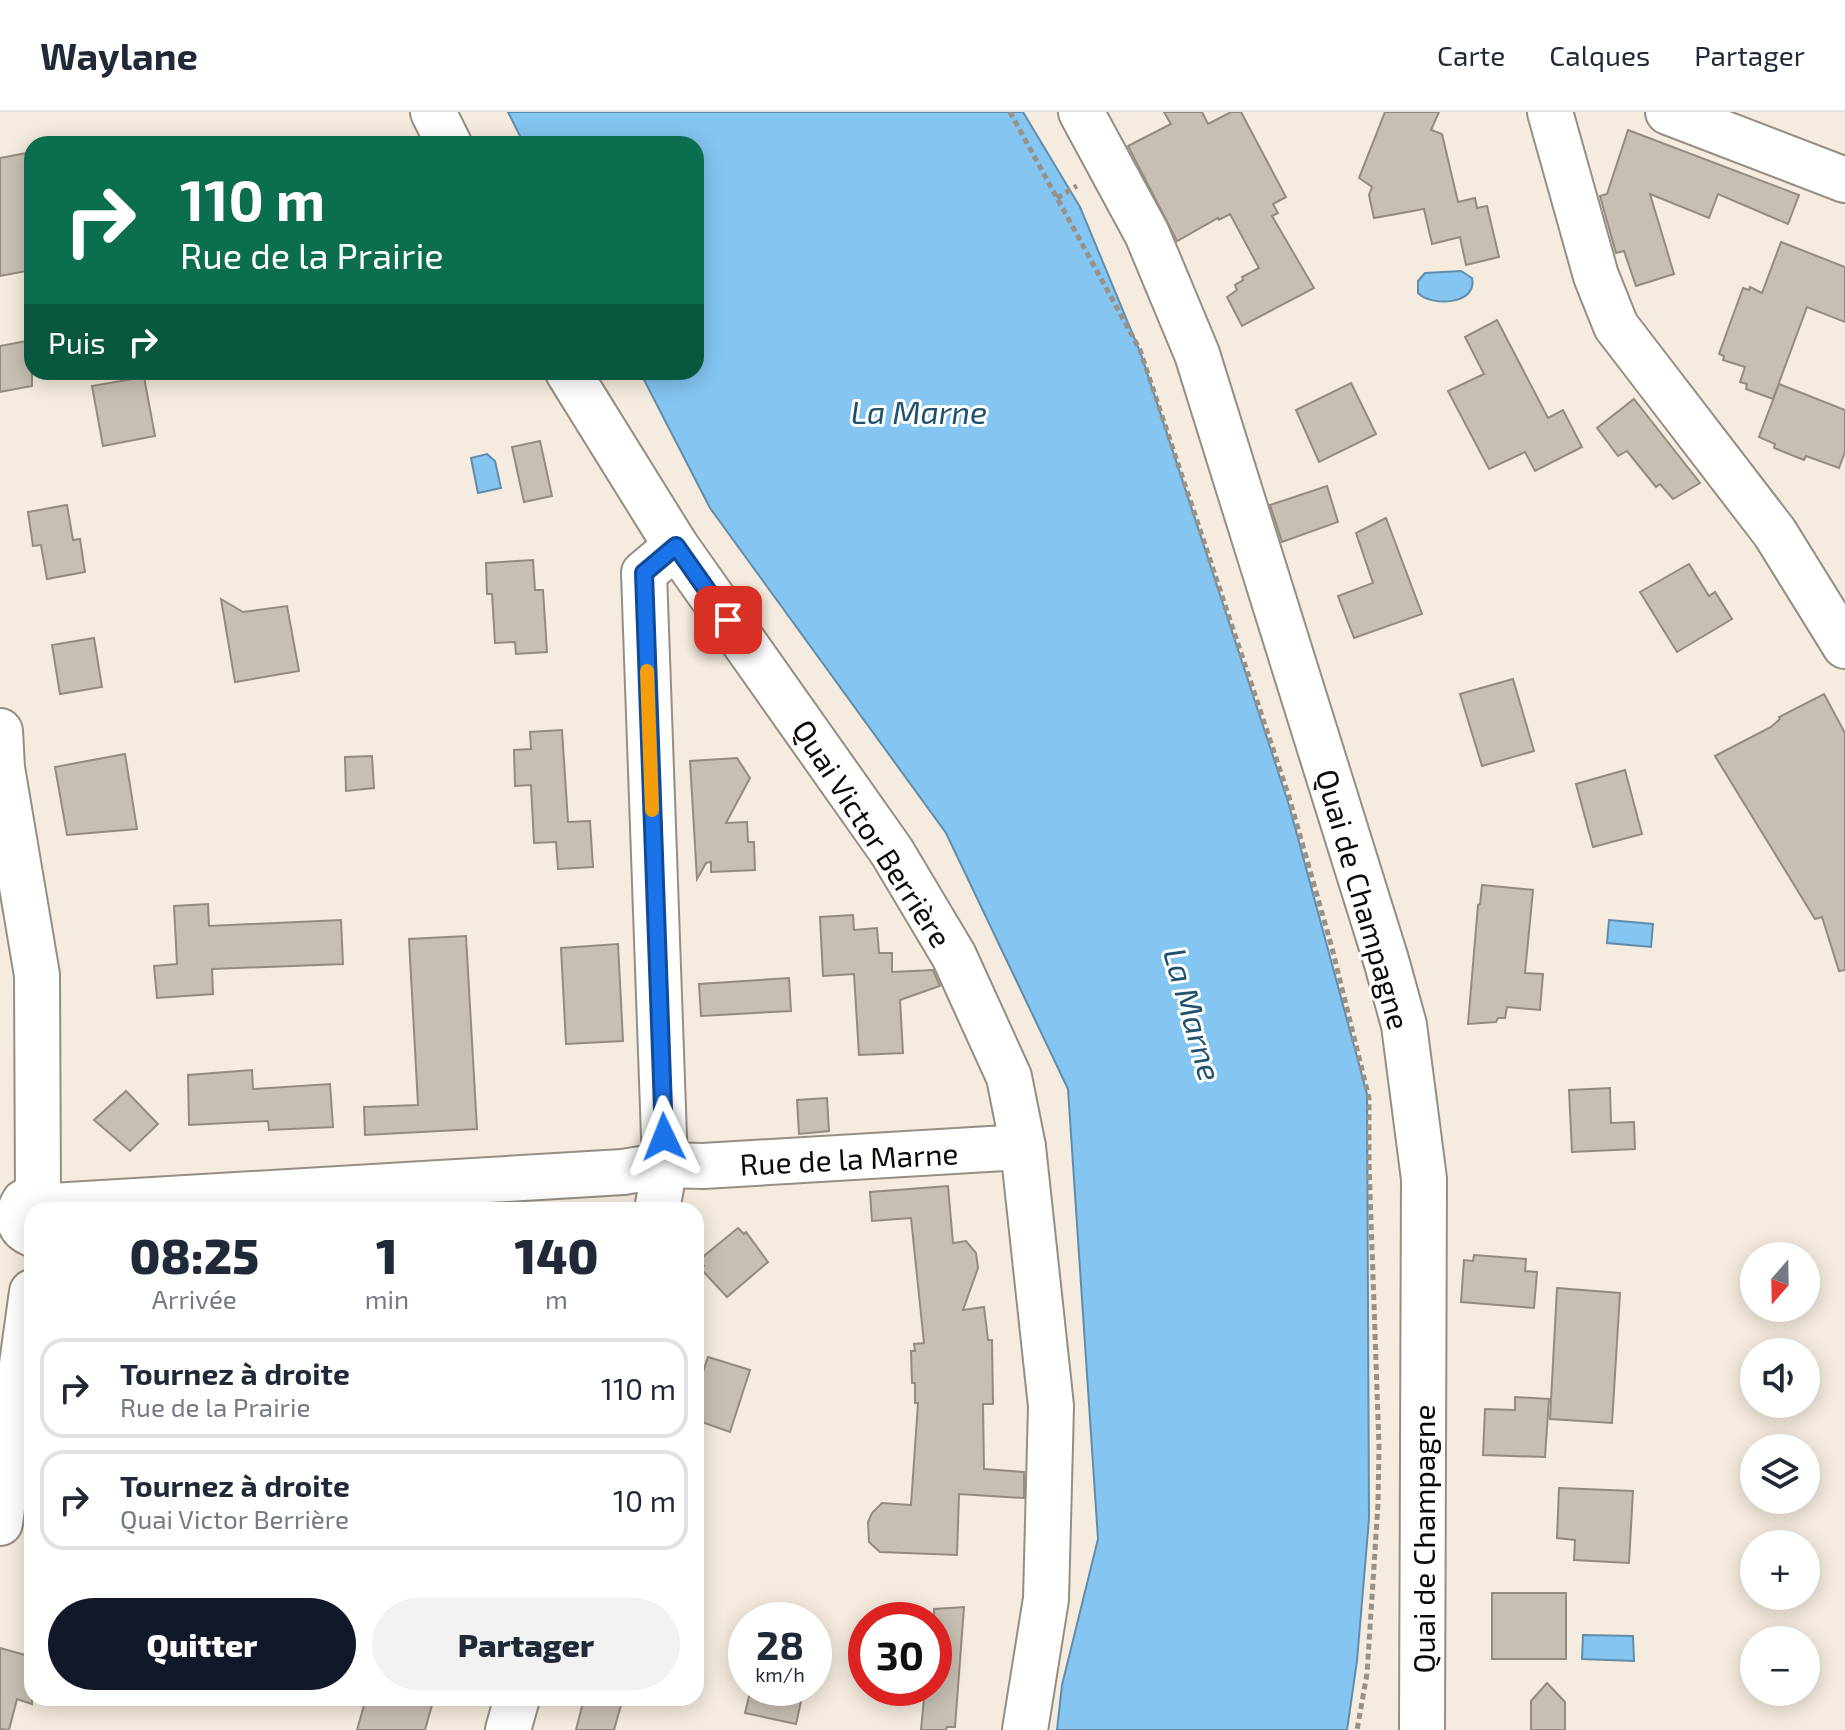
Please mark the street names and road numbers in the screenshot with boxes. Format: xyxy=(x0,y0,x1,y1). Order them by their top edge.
street label: Quai Victor Berrière xyxy=(786,712,960,954)
street label: Quai de Champagne xyxy=(1310,765,1418,1033)
street label: Rue de la Marne xyxy=(739,1134,959,1182)
street label: Quai de Champagne xyxy=(1405,1404,1441,1674)

